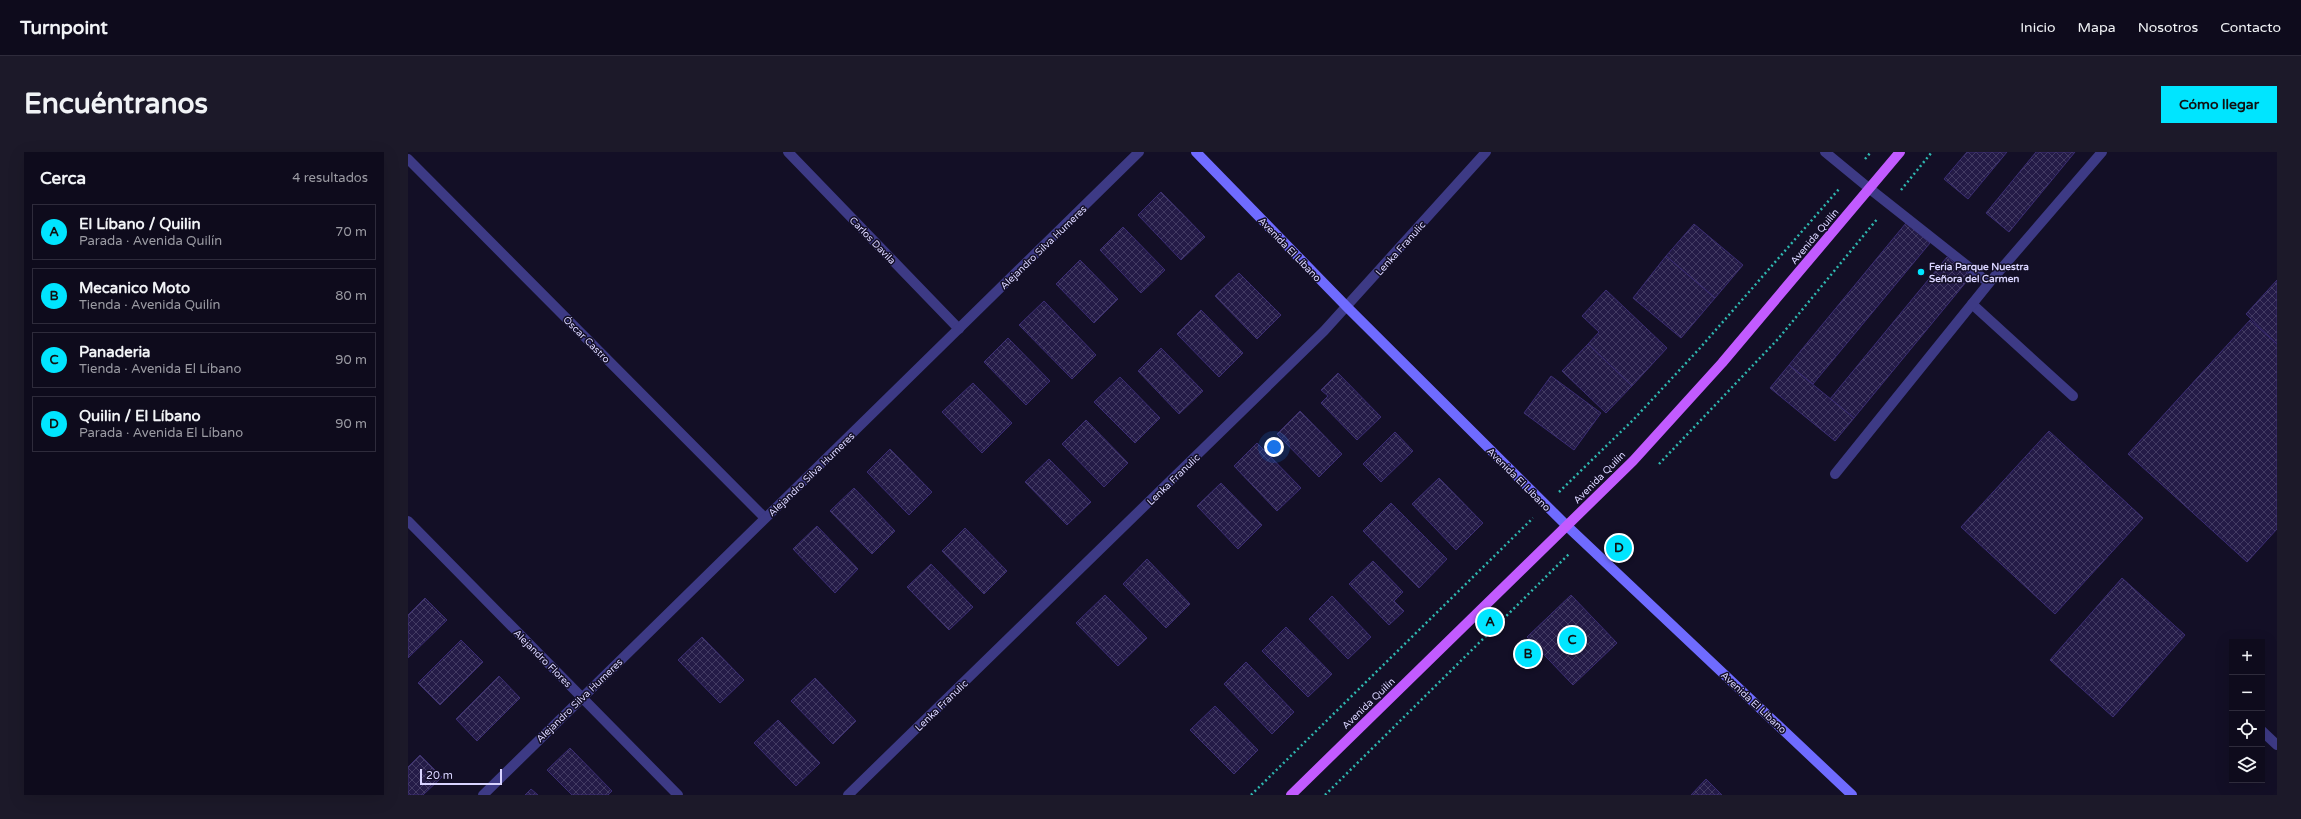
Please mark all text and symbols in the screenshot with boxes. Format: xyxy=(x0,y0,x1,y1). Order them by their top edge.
text: Turnpoint xyxy=(20,17,108,39)
text: Inicio xyxy=(2020,19,2056,36)
text: Mapa xyxy=(2078,19,2116,36)
text: Nosotros xyxy=(2138,19,2198,36)
text: Contacto xyxy=(2220,19,2281,36)
button: Cómo llegar xyxy=(2161,86,2277,123)
text: Encuéntranos xyxy=(24,87,208,121)
text: Cerca xyxy=(40,168,86,189)
text: 4 resultados xyxy=(292,170,368,186)
street label: Alejandro Silva Humeres xyxy=(998,203,1090,292)
street label: Avenida Quilín xyxy=(1788,206,1841,267)
text: El Líbano / Quilin xyxy=(79,215,201,233)
street label: Carlos Davila xyxy=(847,215,898,267)
street label: Avenida El Líbano xyxy=(1255,215,1323,284)
street label: Lenka Franulic xyxy=(1373,219,1428,278)
text: A xyxy=(49,224,59,240)
text: 70 m xyxy=(335,224,367,240)
text: Parada · Avenida Quilín xyxy=(79,233,222,249)
place label: Feria Parque Nuestra Señora del Carmen xyxy=(1929,261,2029,285)
marker: Feria Parque Nuestra Señora del Carmen xyxy=(1916,267,1926,277)
text: Mecanico Moto xyxy=(79,279,190,297)
text: B xyxy=(49,288,59,304)
text: 80 m xyxy=(335,288,367,304)
text: Tienda · Avenida Quilín xyxy=(79,297,220,313)
street label: Óscar Castro xyxy=(560,314,612,366)
text: Panaderia xyxy=(79,343,151,361)
text: C xyxy=(49,352,59,368)
text: 90 m xyxy=(335,352,367,368)
text: Tienda · Avenida El Líbano xyxy=(79,361,241,377)
text: Quilin / El Líbano xyxy=(79,407,201,425)
text: D xyxy=(49,416,59,432)
text: 90 m xyxy=(335,416,367,432)
text: Parada · Avenida El Líbano xyxy=(79,425,243,441)
street label: Alejandro Silva Humeres xyxy=(766,430,858,519)
your location xyxy=(1264,437,1284,457)
street label: Avenida El Líbano xyxy=(1484,445,1553,514)
street label: Avenida Quilín xyxy=(1571,449,1628,506)
street label: Lenka Franulic xyxy=(1145,452,1203,508)
pin: D xyxy=(1606,533,1632,563)
pin: A xyxy=(1477,607,1503,637)
pin: C xyxy=(1559,625,1585,655)
street label: Alejandro Flores xyxy=(511,627,574,690)
pin: B xyxy=(1515,639,1541,669)
map controls xyxy=(2229,639,2265,783)
button: + xyxy=(2229,639,2265,675)
street label: Alejandro Silva Humeres xyxy=(534,656,626,745)
street label: Avenida El Líbano xyxy=(1718,669,1788,736)
button: − xyxy=(2229,675,2265,711)
street label: Avenida Quilín xyxy=(1340,676,1398,732)
street label: Lenka Franulic xyxy=(913,678,971,734)
button: locate xyxy=(2229,711,2265,747)
button: layers xyxy=(2229,747,2265,783)
scale bar xyxy=(420,767,502,786)
text: 20 m xyxy=(426,769,453,782)

